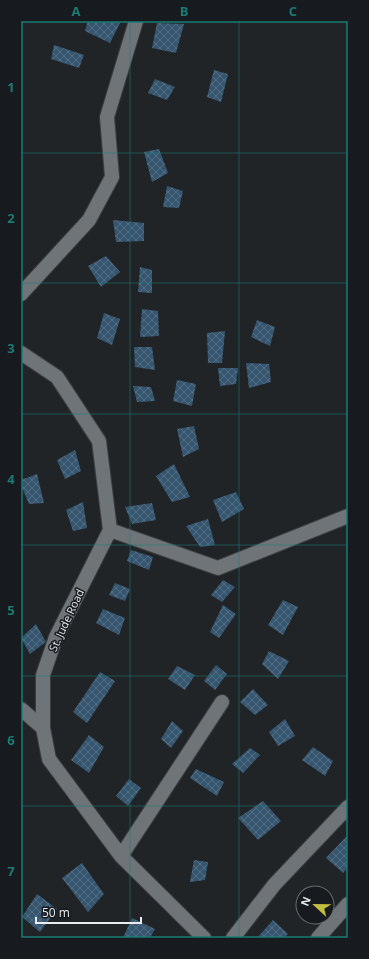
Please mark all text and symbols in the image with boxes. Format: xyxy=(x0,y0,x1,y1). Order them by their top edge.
text: A xyxy=(72,2,81,20)
text: B xyxy=(180,2,189,20)
text: C xyxy=(289,2,297,20)
text: 1 xyxy=(7,78,15,96)
text: 2 xyxy=(7,209,15,227)
text: 3 xyxy=(7,339,15,357)
text: 4 xyxy=(7,470,15,488)
street label: St. Jude Road xyxy=(45,586,87,654)
text: 5 xyxy=(7,601,15,619)
text: 6 xyxy=(7,731,15,749)
text: 7 xyxy=(7,862,15,880)
north arrow xyxy=(295,885,335,925)
text: N xyxy=(297,894,314,908)
scale bar xyxy=(36,899,141,925)
text: 50 m xyxy=(42,904,70,921)

